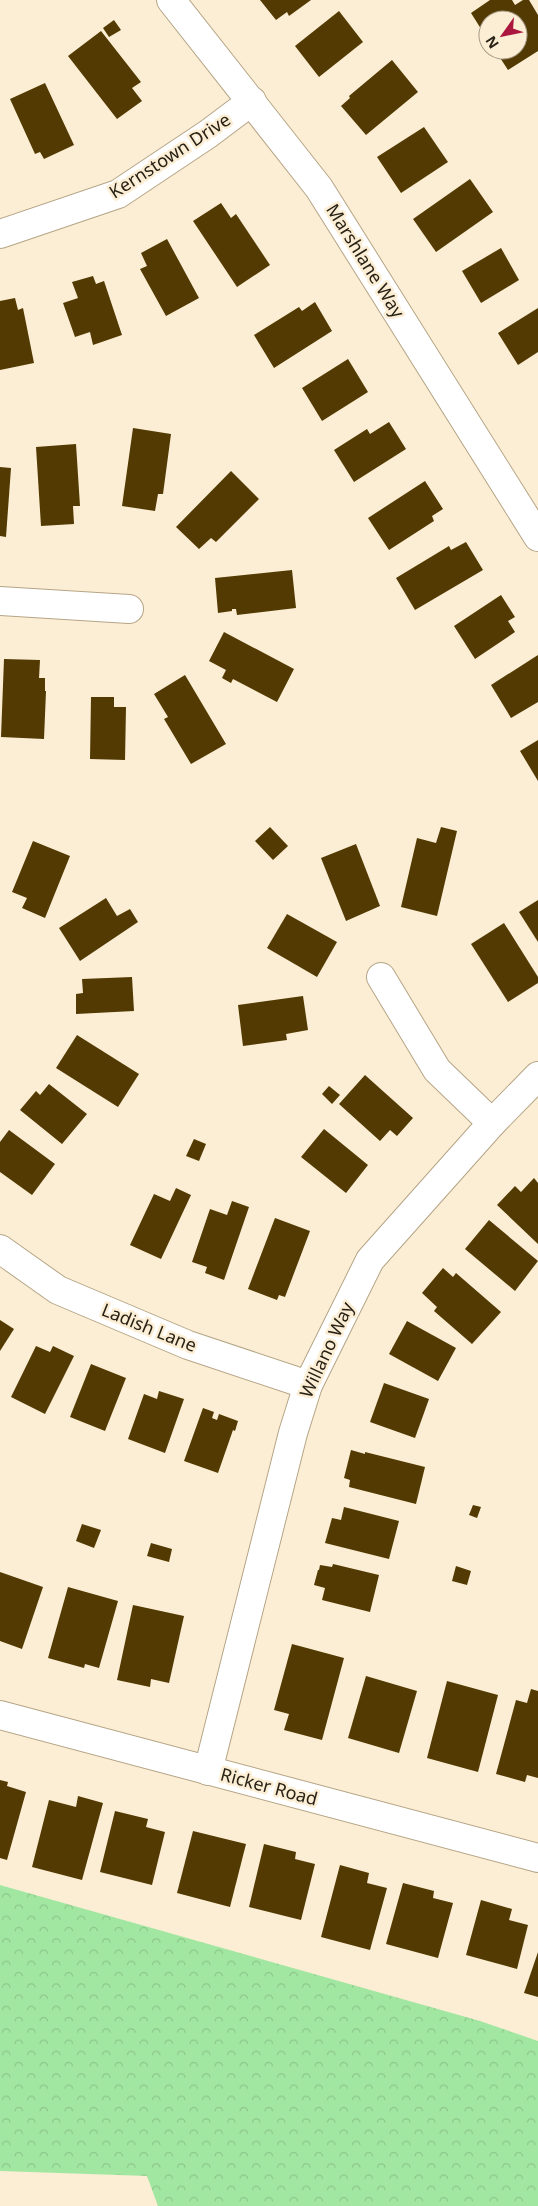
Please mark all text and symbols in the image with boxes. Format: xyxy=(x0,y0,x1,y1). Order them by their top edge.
north arrow xyxy=(478,10,528,60)
text: N xyxy=(481,32,503,52)
street label: Kernstown Drive xyxy=(104,107,235,203)
street label: Marshlane Way xyxy=(321,199,411,323)
street label: Ladish Lane xyxy=(98,1297,200,1357)
street label: Willano Way xyxy=(293,1297,359,1401)
street label: Ricker Road xyxy=(218,1762,320,1811)

